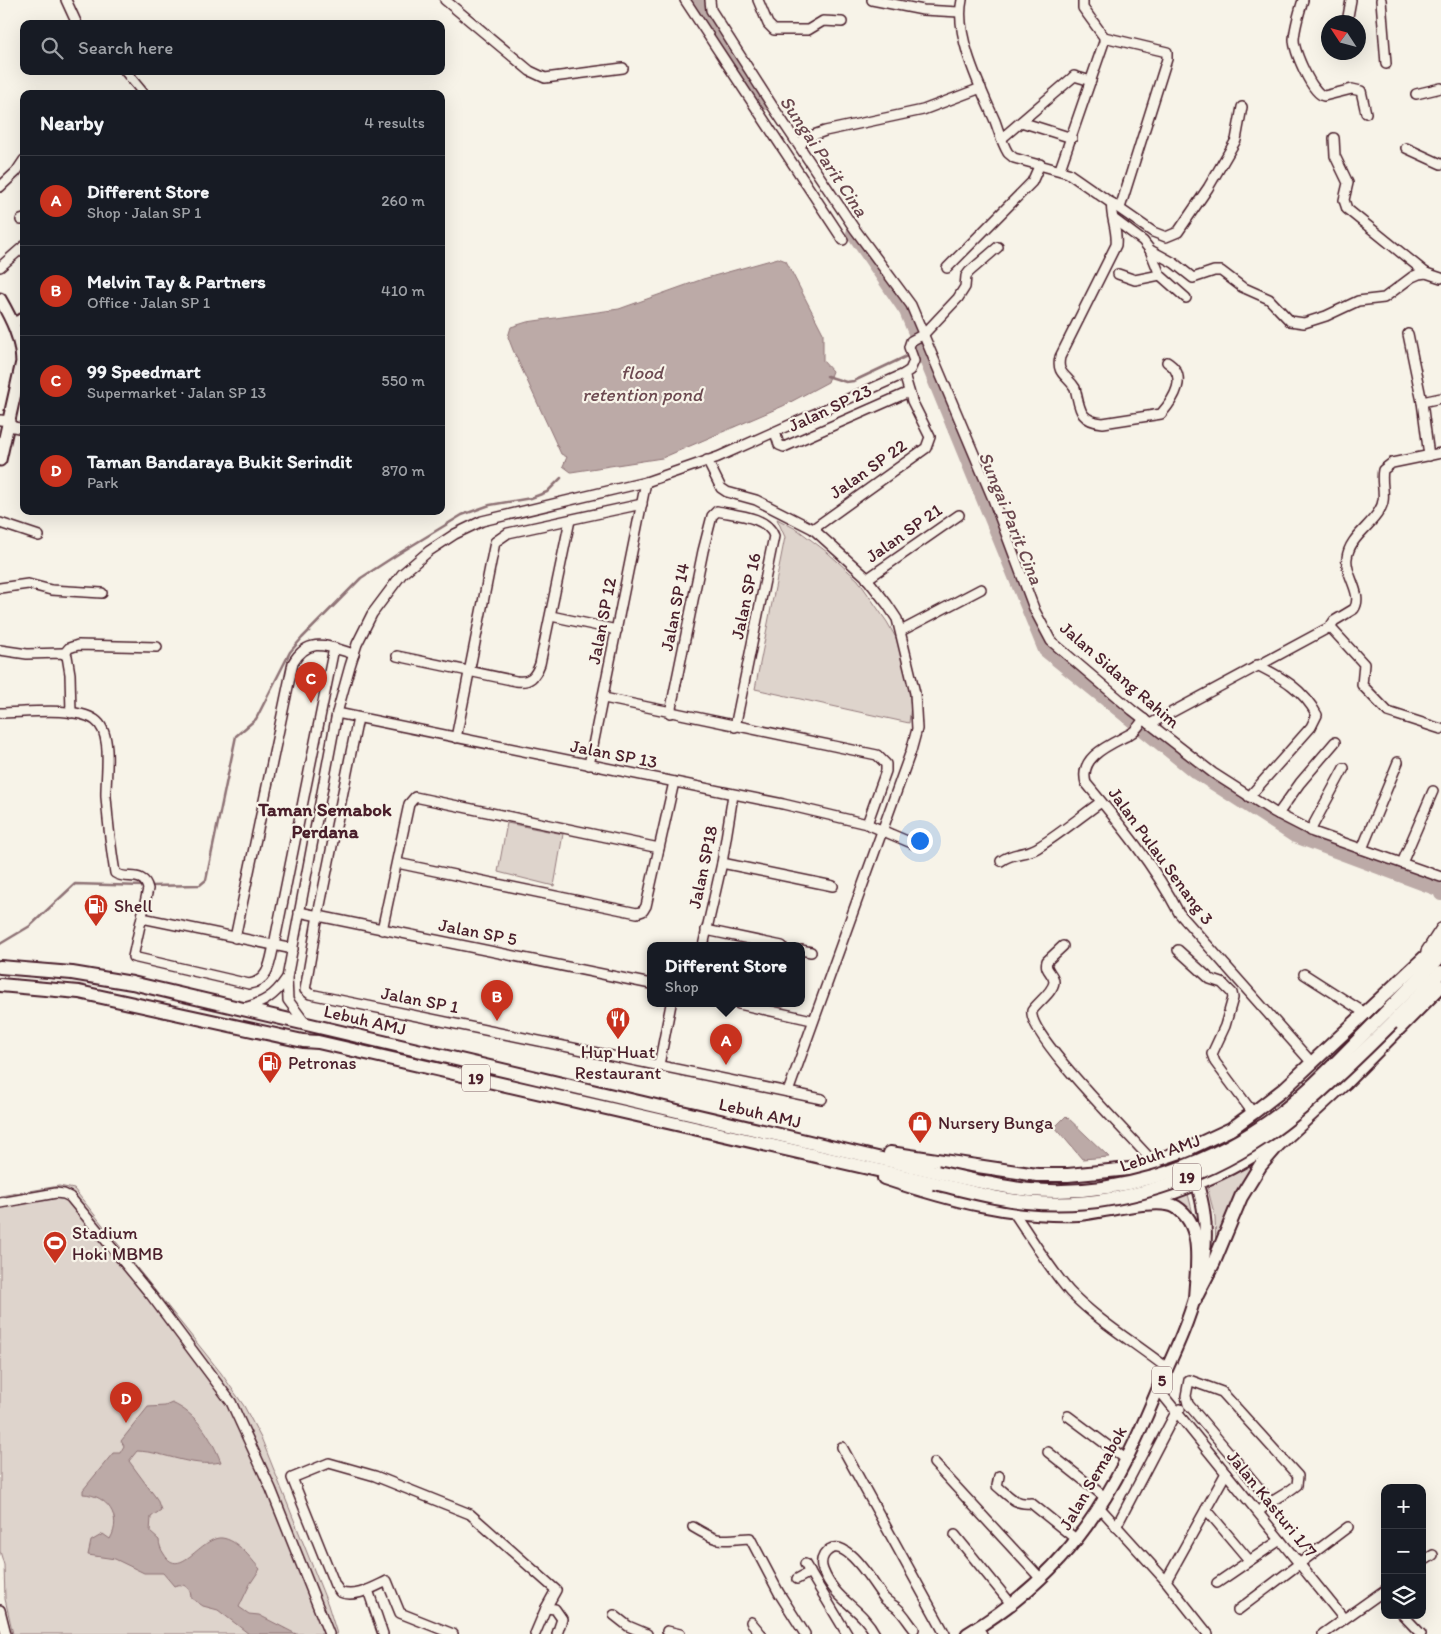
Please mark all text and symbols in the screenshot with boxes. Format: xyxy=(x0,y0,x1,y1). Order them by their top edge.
north arrow xyxy=(1321,15,1366,60)
search box xyxy=(20,20,445,75)
icon: search xyxy=(38,34,66,62)
text: Search here xyxy=(78,36,173,59)
water label: Sungai Parit Cina xyxy=(775,91,873,221)
text: Nearby xyxy=(40,110,104,135)
text: 4 results xyxy=(364,113,425,132)
text: Different Store xyxy=(87,180,209,203)
text: A xyxy=(51,191,61,210)
text: 260 m xyxy=(381,191,425,210)
text: Shop · Jalan SP 1 xyxy=(87,203,201,222)
text: Melvin Tay & Partners xyxy=(87,270,266,293)
text: B xyxy=(51,281,61,300)
text: 410 m xyxy=(381,281,425,300)
text: Office · Jalan SP 1 xyxy=(87,293,210,312)
text: 99 Speedmart xyxy=(87,360,201,383)
water label: flood retention pond xyxy=(582,361,704,406)
text: C xyxy=(51,371,61,390)
text: 550 m xyxy=(381,371,425,390)
street label: Jalan SP 23 xyxy=(785,379,875,437)
text: Supermarket · Jalan SP 13 xyxy=(87,383,266,402)
street label: Jalan SP 22 xyxy=(825,434,911,504)
water label: Sungai Parit Cina xyxy=(974,448,1048,588)
text: Taman Bandaraya Bukit Serindit xyxy=(87,450,352,473)
text: D xyxy=(51,461,61,480)
text: 870 m xyxy=(381,461,425,480)
text: Park xyxy=(87,473,118,492)
street label: Jalan SP 21 xyxy=(862,499,946,567)
street label: Jalan SP 16 xyxy=(726,551,766,641)
street label: Jalan SP 14 xyxy=(656,561,694,653)
street label: Jalan SP 12 xyxy=(583,575,621,666)
street label: Jalan Sidang Rahim xyxy=(1056,617,1184,733)
pin: C xyxy=(295,662,327,703)
street label: Jalan SP 13 xyxy=(569,735,660,773)
street label: Jalan Pulau Senang 3 xyxy=(1104,783,1219,929)
district label: Taman Semabok Perdana xyxy=(257,798,392,843)
street label: Jalan SP18 xyxy=(683,823,723,910)
your location xyxy=(907,828,933,854)
fuel station icon: Shell xyxy=(83,893,109,927)
place label: Shell xyxy=(114,895,153,917)
street label: Jalan SP 5 xyxy=(437,914,519,950)
popup xyxy=(647,942,805,1007)
text: Different Store xyxy=(665,954,787,977)
text: Shop xyxy=(665,977,699,996)
pin: B xyxy=(481,980,513,1021)
street label: Jalan SP 1 xyxy=(379,982,461,1018)
street label: Lebuh AMJ xyxy=(322,1000,408,1040)
restaurant icon: Hup Huat Restaurant xyxy=(605,1006,631,1040)
pin: A xyxy=(710,1024,742,1065)
place label: Hup Huat Restaurant xyxy=(575,1041,661,1084)
fuel station icon: Petronas xyxy=(257,1050,283,1084)
place label: Petronas xyxy=(288,1052,357,1074)
road number: 19 xyxy=(462,1064,490,1092)
street label: Lebuh AMJ xyxy=(717,1093,803,1133)
shop icon: Nursery Bunga xyxy=(907,1110,933,1144)
place label: Nursery Bunga xyxy=(938,1112,1054,1134)
street label: Lebuh AMJ xyxy=(1117,1129,1203,1177)
road number: 19 xyxy=(1173,1164,1201,1190)
place label: Stadium Hoki MBMB xyxy=(72,1222,163,1265)
sports icon: Stadium Hoki MBMB xyxy=(42,1230,68,1264)
road number: 5 xyxy=(1152,1366,1172,1394)
pin: D xyxy=(110,1382,142,1423)
street label: Jalan Semabok xyxy=(1054,1422,1132,1534)
street label: Jalan Kasturi 1/7 xyxy=(1222,1446,1322,1562)
map controls xyxy=(1381,1484,1426,1619)
button: + xyxy=(1381,1484,1426,1529)
button: − xyxy=(1381,1529,1426,1574)
button: layers xyxy=(1381,1574,1426,1619)

